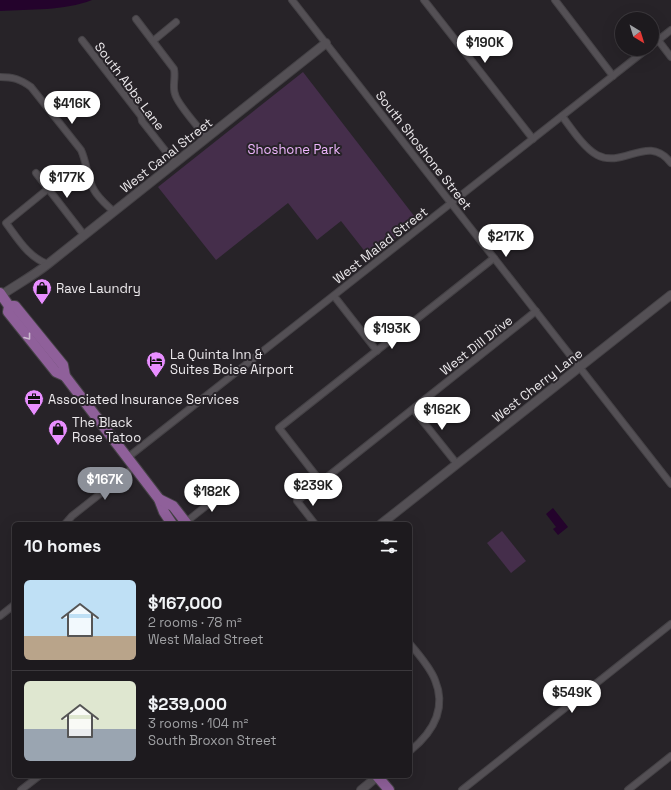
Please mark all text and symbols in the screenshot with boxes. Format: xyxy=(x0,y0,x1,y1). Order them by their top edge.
north arrow xyxy=(615,12,659,56)
map controls xyxy=(615,12,659,56)
pin: $190K xyxy=(457,30,513,64)
text: $190K xyxy=(466,34,504,51)
street label: South Abbs Lane xyxy=(91,39,168,134)
street label: South Shoshone Street xyxy=(372,87,476,213)
pin: $416K xyxy=(44,91,100,125)
text: $416K xyxy=(53,95,91,112)
street label: West Canal Street xyxy=(117,114,216,197)
park label: Shoshone Park xyxy=(248,141,340,158)
pin: $177K xyxy=(39,165,95,199)
text: $177K xyxy=(49,169,85,186)
street label: West Malad Street xyxy=(330,203,431,288)
pin: $217K xyxy=(478,224,534,258)
text: $217K xyxy=(488,228,524,245)
shop icon: Rave Laundry xyxy=(31,277,53,305)
place label: Rave Laundry xyxy=(56,280,141,297)
street label: West Dill Drive xyxy=(437,312,516,379)
pin: $193K xyxy=(364,316,420,350)
text: $193K xyxy=(373,320,411,337)
one-way arrow xyxy=(23,333,30,340)
street label: West Cherry Lane xyxy=(489,345,586,426)
place label: La Quinta Inn & Suites Boise Airport xyxy=(170,346,294,378)
hotel icon: La Quinta Inn & Suites Boise Airport xyxy=(145,350,167,378)
office icon: Associated Insurance Services xyxy=(23,388,45,416)
place label: Associated Insurance Services xyxy=(48,391,239,408)
pin: $162K xyxy=(414,397,470,431)
text: $162K xyxy=(423,401,461,418)
place label: The Black Rose Tatoo xyxy=(72,414,141,446)
shop icon: The Black Rose Tatoo xyxy=(47,418,69,446)
pin: $167K xyxy=(77,467,133,501)
text: $167K xyxy=(87,471,123,488)
pin: $239K xyxy=(285,473,341,507)
text: $239K xyxy=(293,477,333,494)
pin: $182K xyxy=(184,479,240,513)
text: $182K xyxy=(193,483,231,500)
text: 10 homes xyxy=(24,535,101,557)
icon: filters xyxy=(378,535,400,557)
text: $167,000 xyxy=(148,592,222,614)
icon: home xyxy=(56,596,104,644)
text: 2 rooms · 78 m² xyxy=(148,614,242,631)
text: West Malad Street xyxy=(148,631,264,648)
pin: $549K xyxy=(544,680,600,714)
text: $549K xyxy=(552,684,592,701)
text: $239,000 xyxy=(148,693,227,715)
icon: home xyxy=(56,697,104,745)
text: 3 rooms · 104 m² xyxy=(148,715,248,732)
text: South Broxon Street xyxy=(148,732,276,749)

